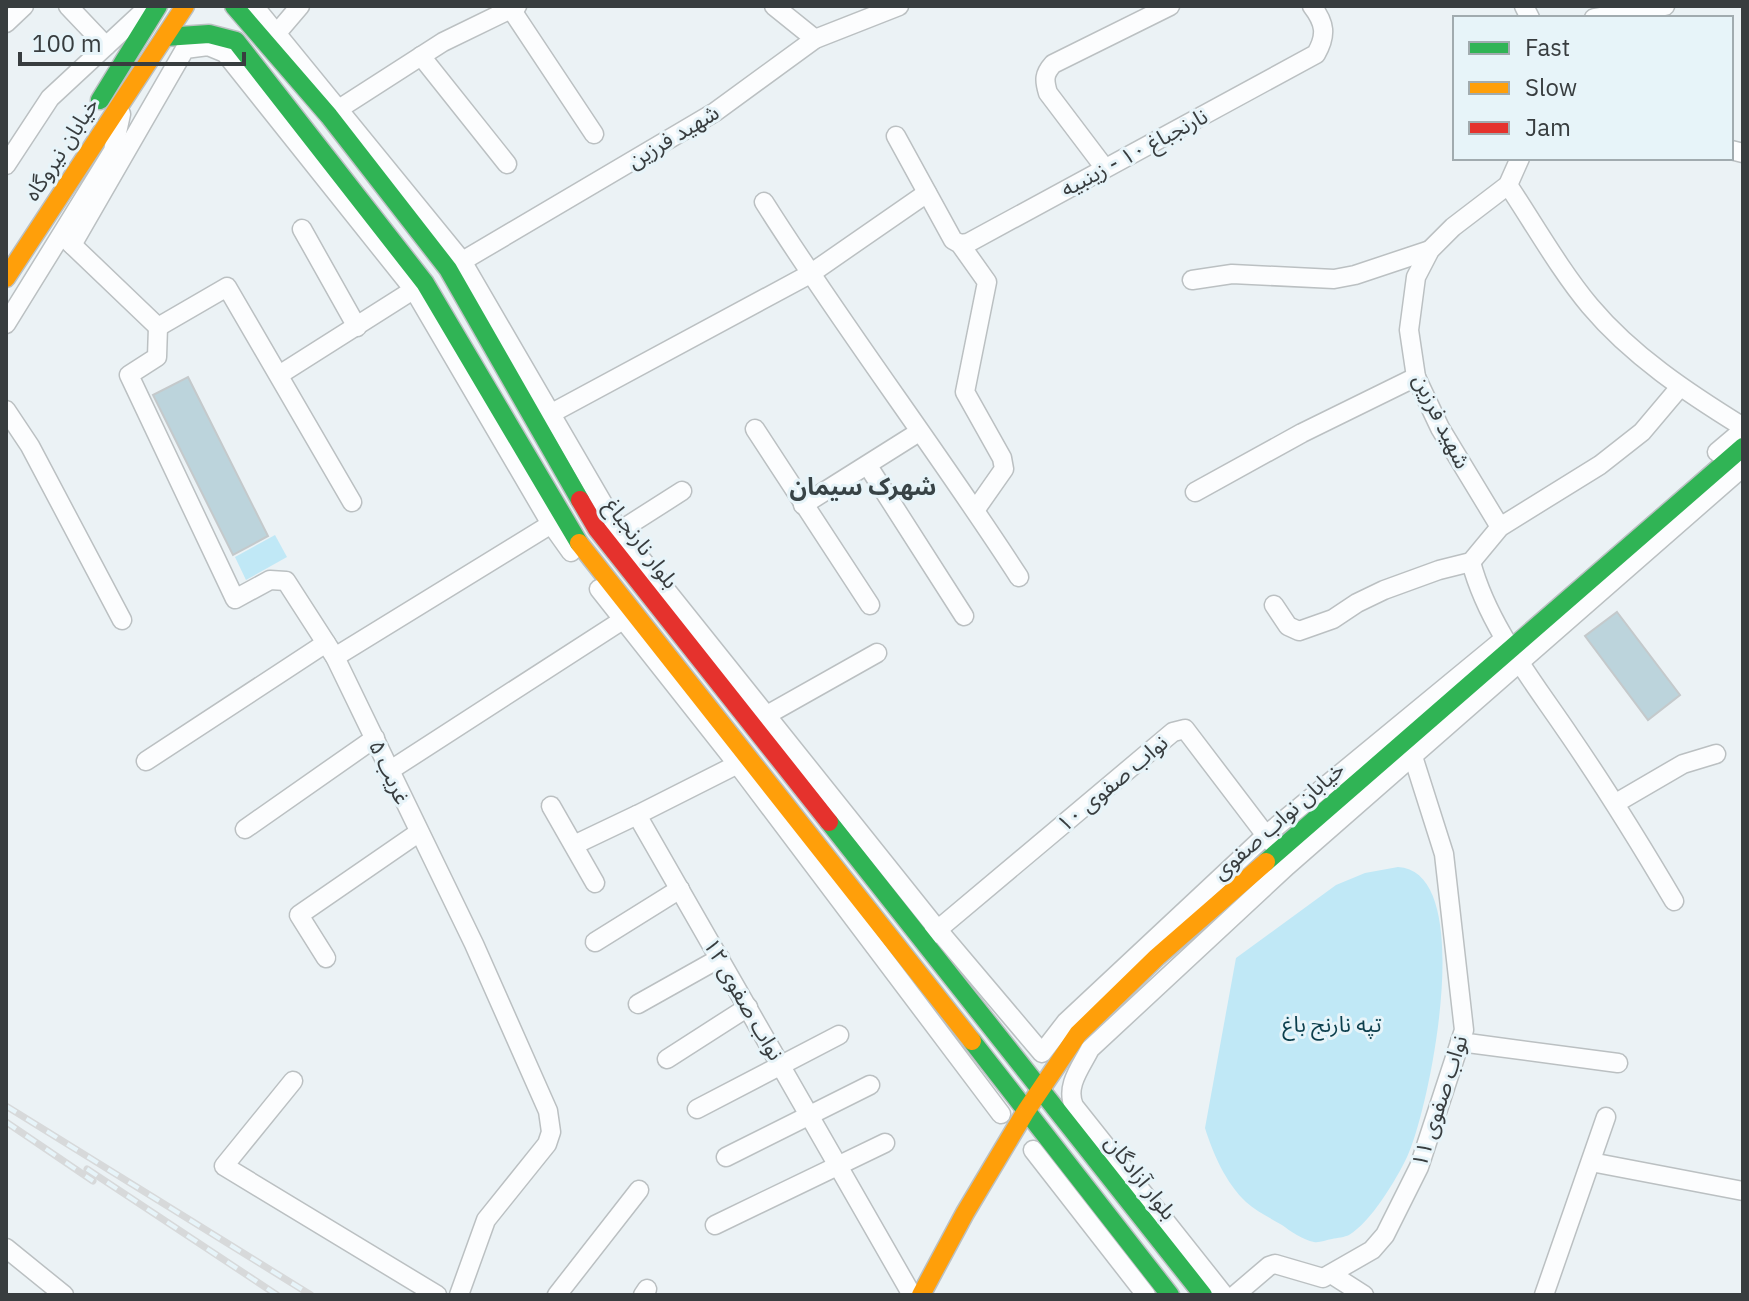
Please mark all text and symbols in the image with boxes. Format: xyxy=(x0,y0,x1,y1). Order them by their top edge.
scale bar xyxy=(20,16,244,66)
legend xyxy=(1453,16,1733,160)
text: 100 m xyxy=(32,27,102,59)
text: Fast xyxy=(1525,31,1570,63)
text: Slow xyxy=(1525,71,1577,103)
street label: خیابان نیروگاه xyxy=(17,92,105,206)
street label: شهید فرزین xyxy=(622,97,724,174)
street label: نارنجباغ ۱۰ - زینبیه xyxy=(1055,101,1214,205)
text: Jam xyxy=(1525,111,1571,143)
street label: شهید فرزین xyxy=(1407,369,1478,473)
district label: شهرک سیمان xyxy=(790,470,936,502)
street label: بلوار نارنجباغ xyxy=(596,492,686,596)
street label: نواب صفوی ۱۰ xyxy=(1050,728,1173,838)
street label: غریب ۵ xyxy=(363,735,418,809)
street label: خیابان نواب صفوی xyxy=(1205,754,1350,885)
street label: نواب صفوی ۱۲ xyxy=(698,932,791,1065)
park label: تپه نارنج باغ xyxy=(1282,1009,1382,1041)
street label: نواب صفوی ۱۱ xyxy=(1404,1031,1473,1170)
street label: بلوار آزادگان xyxy=(1099,1128,1184,1225)

